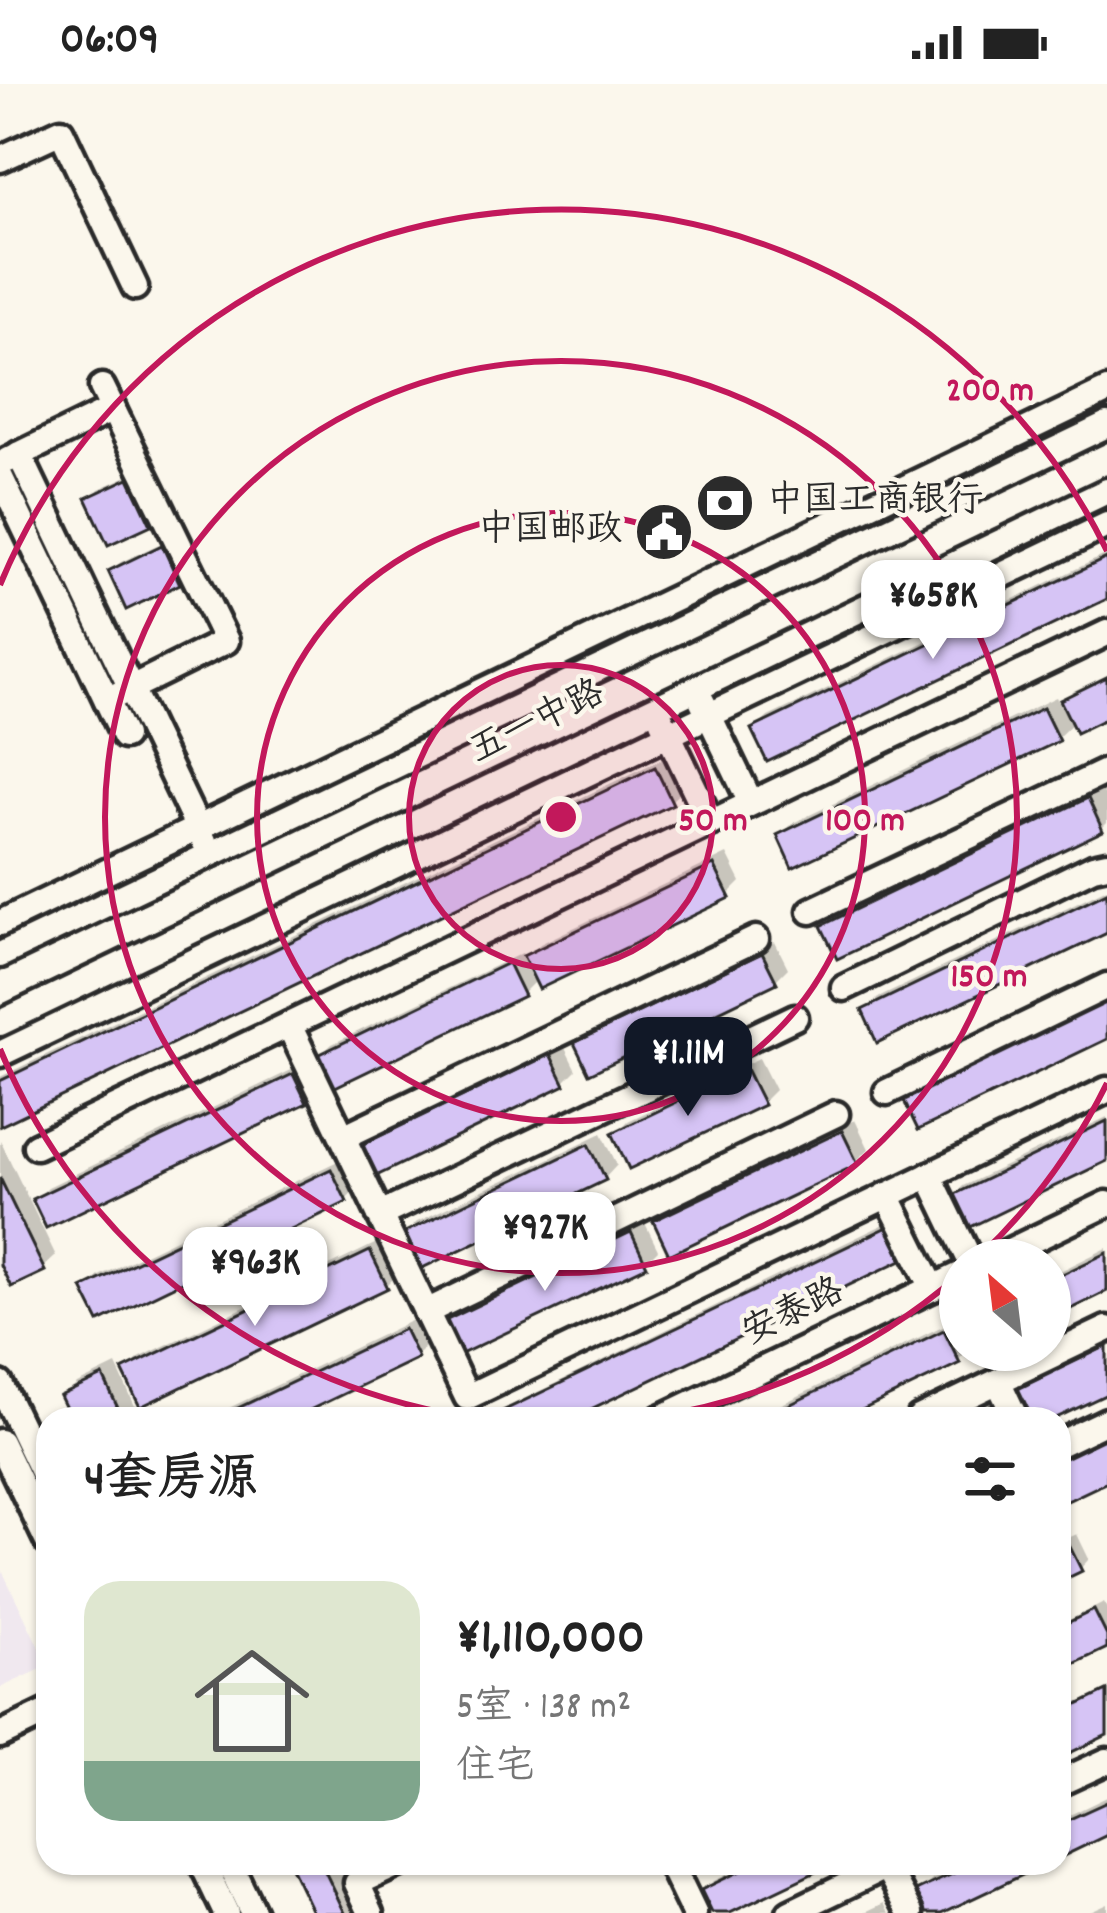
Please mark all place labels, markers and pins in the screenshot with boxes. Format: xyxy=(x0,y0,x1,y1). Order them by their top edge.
bank icon: 中国工商银行 xyxy=(694,472,756,534)
place label: 中国工商银行 xyxy=(767,477,983,529)
public building icon: 中国邮政 xyxy=(633,501,695,563)
place label: 中国邮政 xyxy=(478,506,622,558)
pin: ¥658K xyxy=(849,560,1017,662)
centre of rings xyxy=(540,796,582,838)
pin: ¥1.11M xyxy=(590,1017,786,1119)
pin: ¥927K xyxy=(461,1192,629,1294)
pin: ¥963K xyxy=(171,1227,339,1329)

